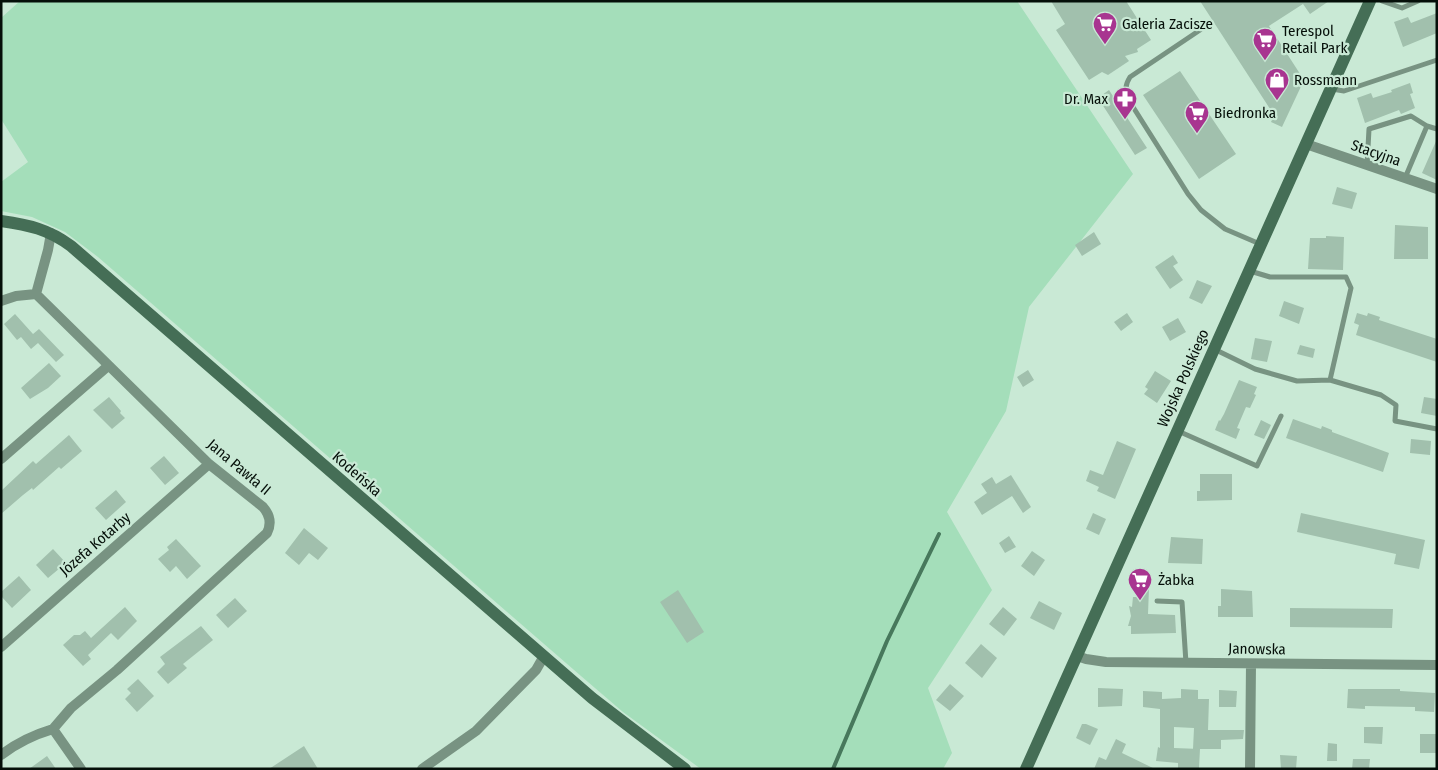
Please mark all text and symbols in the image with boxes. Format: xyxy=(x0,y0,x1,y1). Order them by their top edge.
supermarket icon: Galeria Zacisze xyxy=(1092,11,1118,45)
place label: Galeria Zacisze xyxy=(1122,15,1213,33)
place label: Terespol Retail Park xyxy=(1282,22,1347,57)
supermarket icon: Terespol Retail Park xyxy=(1252,27,1278,61)
shop icon: Rossmann xyxy=(1264,67,1290,101)
place label: Rossmann xyxy=(1294,71,1357,89)
pharmacy icon: Dr. Max xyxy=(1112,86,1138,120)
place label: Dr. Max xyxy=(1064,90,1108,108)
supermarket icon: Biedronka xyxy=(1184,100,1210,134)
place label: Biedronka xyxy=(1214,104,1276,122)
street label: Stacyjna xyxy=(1349,136,1403,170)
street label: Wojska Polskiego xyxy=(1153,326,1213,430)
street label: Jana Pawła II xyxy=(204,435,274,499)
street label: Kodeńska xyxy=(329,448,385,500)
street label: Józefa Kotarby xyxy=(56,508,134,580)
supermarket icon: Żabka xyxy=(1127,567,1153,601)
place label: Żabka xyxy=(1158,571,1194,589)
street label: Janowska xyxy=(1228,639,1286,659)

